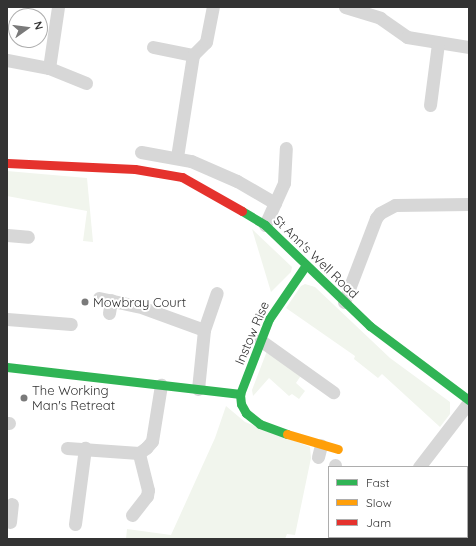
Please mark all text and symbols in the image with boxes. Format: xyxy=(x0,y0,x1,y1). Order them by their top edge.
north arrow xyxy=(8,8,48,48)
text: N xyxy=(31,20,46,31)
street label: St Ann's Well Road xyxy=(270,212,362,302)
place label: Mowbray Court xyxy=(93,294,186,310)
marker: Mowbray Court xyxy=(80,297,90,307)
street label: Instow Rise xyxy=(232,299,272,367)
place label: The Working Man's Retreat xyxy=(32,383,115,414)
marker: The Working Man's Retreat xyxy=(19,393,29,403)
legend xyxy=(328,466,468,538)
text: Fast xyxy=(366,475,390,490)
text: Slow xyxy=(366,495,392,510)
text: Jam xyxy=(366,515,391,530)

